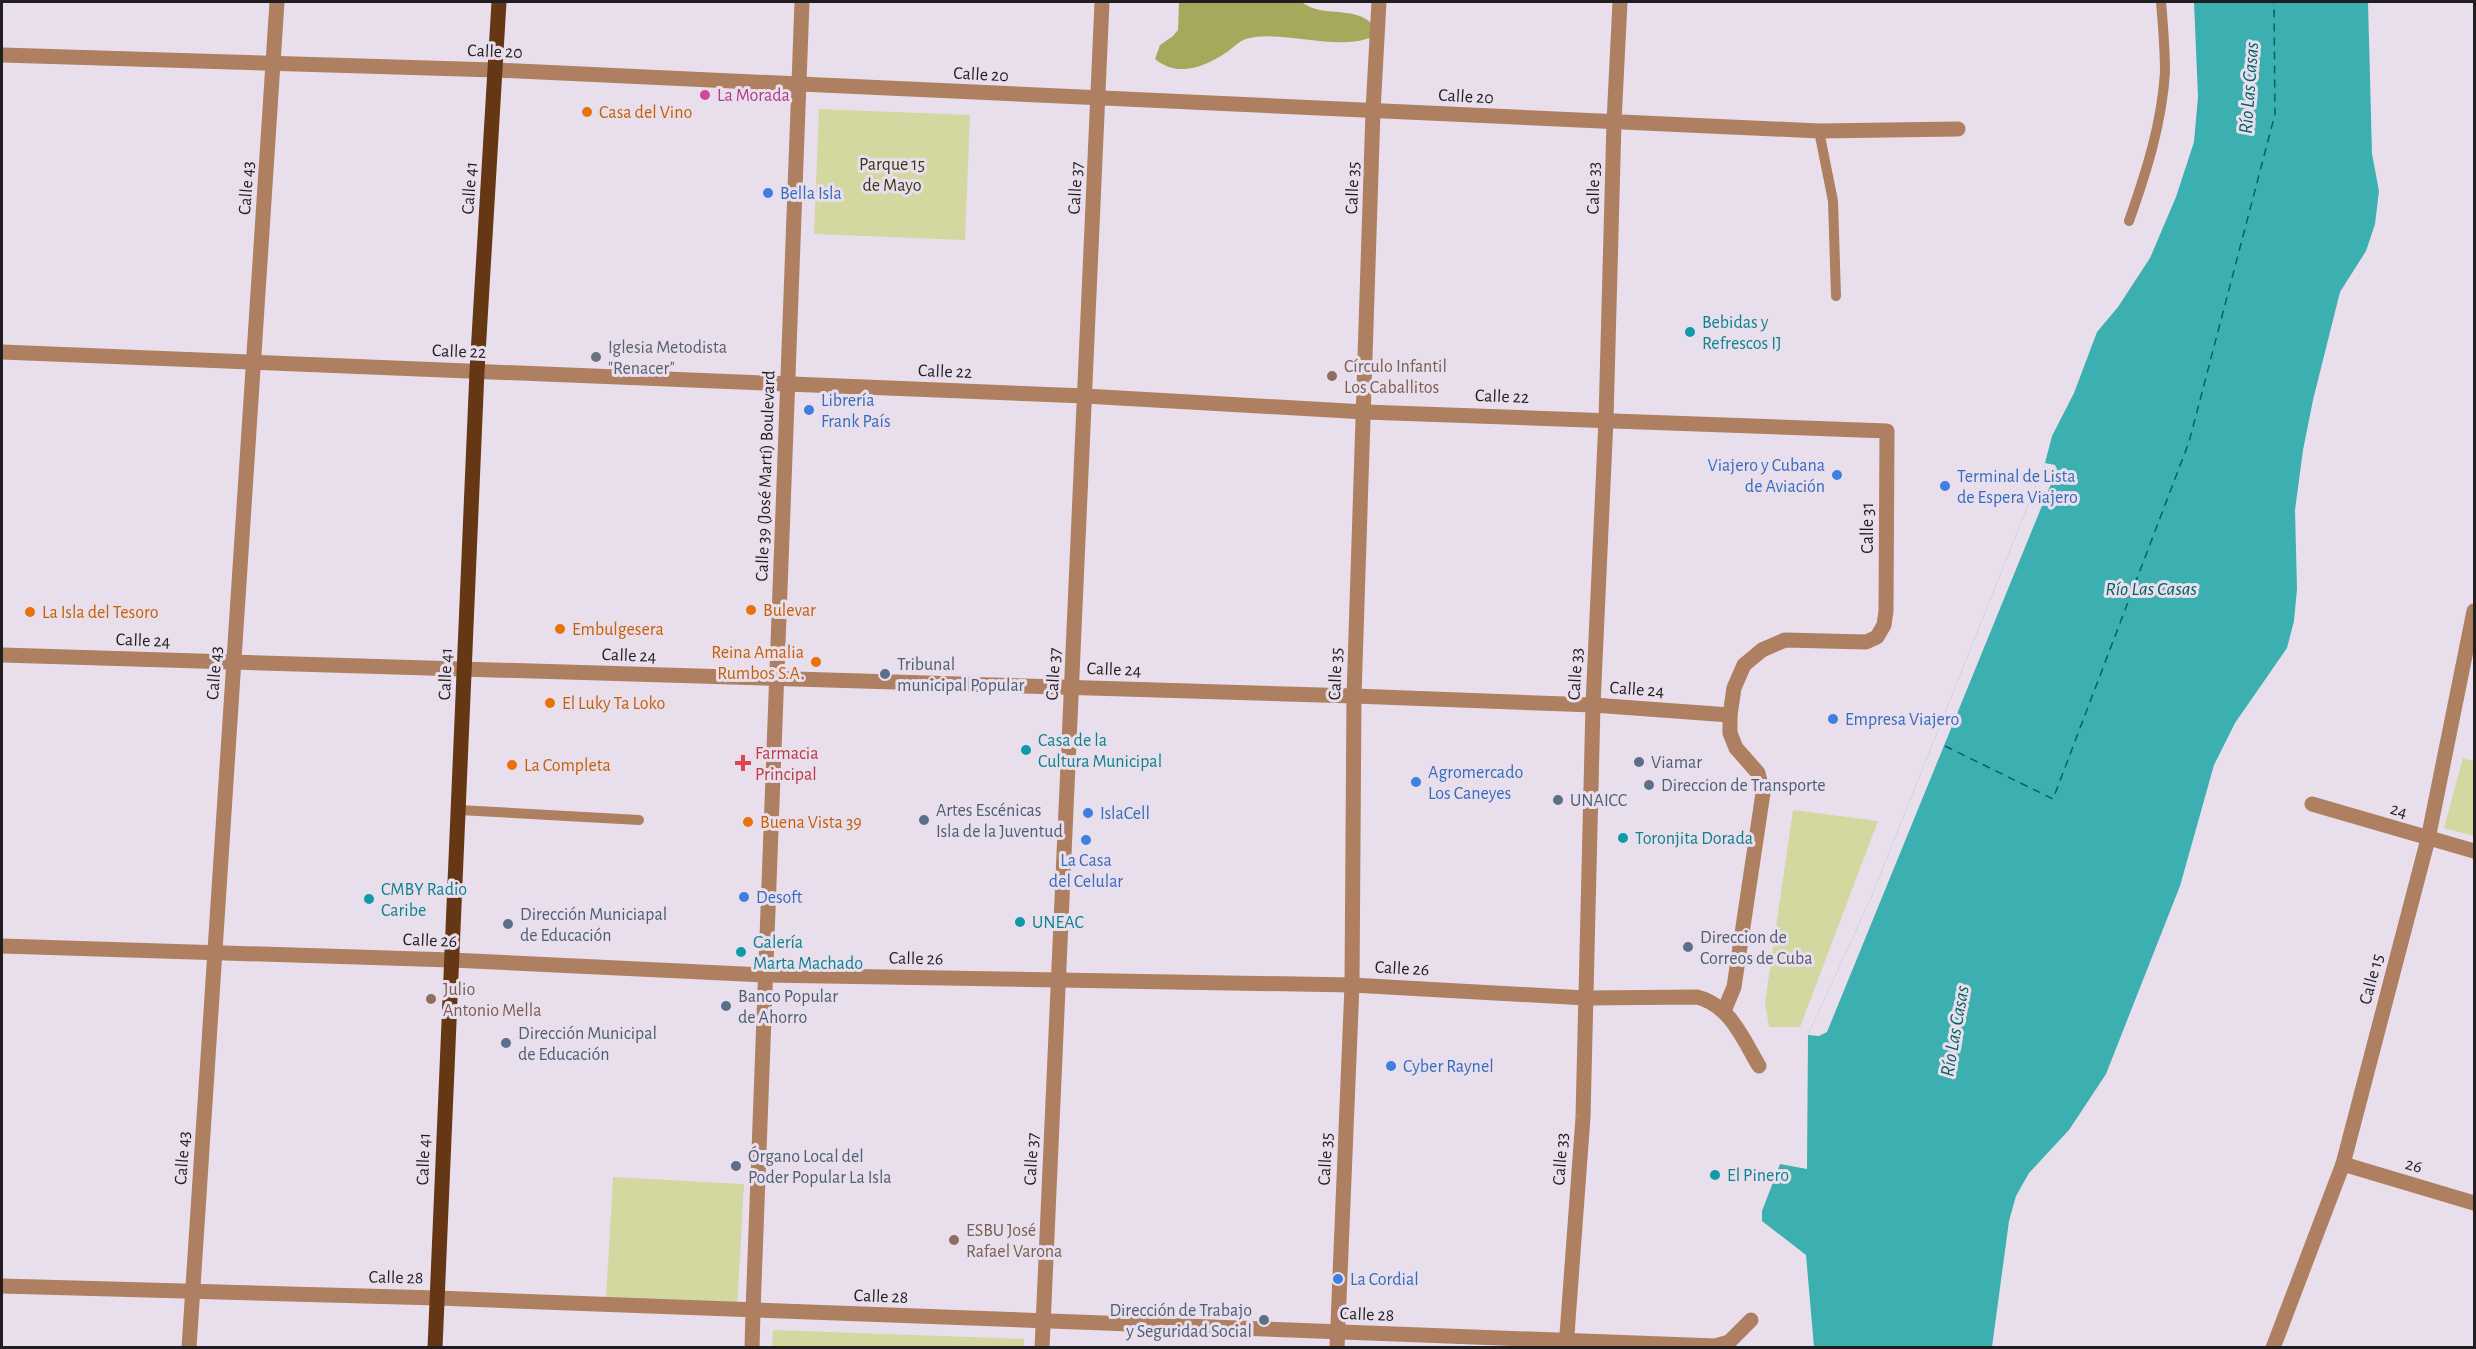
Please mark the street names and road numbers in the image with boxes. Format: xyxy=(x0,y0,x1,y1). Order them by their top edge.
street label: Calle 20 xyxy=(467,42,523,62)
street label: Calle 20 xyxy=(953,65,1009,85)
street label: Calle 20 xyxy=(1438,87,1494,107)
street label: Calle 43 xyxy=(236,161,258,216)
street label: Calle 41 xyxy=(459,161,481,215)
street label: Calle 37 xyxy=(1066,161,1086,215)
street label: Calle 35 xyxy=(1343,161,1363,215)
street label: Calle 33 xyxy=(1585,162,1603,215)
street label: Calle 22 xyxy=(432,342,486,362)
street label: Calle 22 xyxy=(918,362,972,382)
street label: Calle 39 (José Martí) Boulevard xyxy=(753,370,779,582)
street label: Calle 22 xyxy=(1475,387,1529,407)
street label: Calle 31 xyxy=(1859,502,1877,554)
street label: Calle 24 xyxy=(115,631,171,651)
street label: Calle 43 xyxy=(204,646,226,701)
street label: Calle 24 xyxy=(601,646,657,666)
street label: Calle 41 xyxy=(436,647,456,701)
street label: Calle 37 xyxy=(1044,647,1064,701)
street label: Calle 35 xyxy=(1326,647,1346,701)
street label: Calle 33 xyxy=(1566,647,1586,701)
street label: Calle 24 xyxy=(1086,660,1142,680)
street label: Calle 24 xyxy=(1609,679,1665,701)
street label: 24 xyxy=(2388,800,2410,822)
street label: Calle 26 xyxy=(402,931,458,951)
street label: Calle 26 xyxy=(889,950,943,968)
street label: Calle 15 xyxy=(2357,952,2387,1006)
street label: Calle 26 xyxy=(1374,959,1430,979)
street label: Calle 43 xyxy=(172,1131,194,1186)
street label: Calle 41 xyxy=(414,1132,434,1186)
street label: Calle 37 xyxy=(1022,1132,1042,1186)
street label: Calle 35 xyxy=(1316,1132,1336,1186)
street label: Calle 33 xyxy=(1550,1132,1572,1186)
street label: 26 xyxy=(2403,1155,2424,1177)
street label: Calle 28 xyxy=(369,1269,423,1287)
street label: Calle 28 xyxy=(853,1287,909,1307)
street label: Calle 28 xyxy=(1339,1305,1395,1325)

